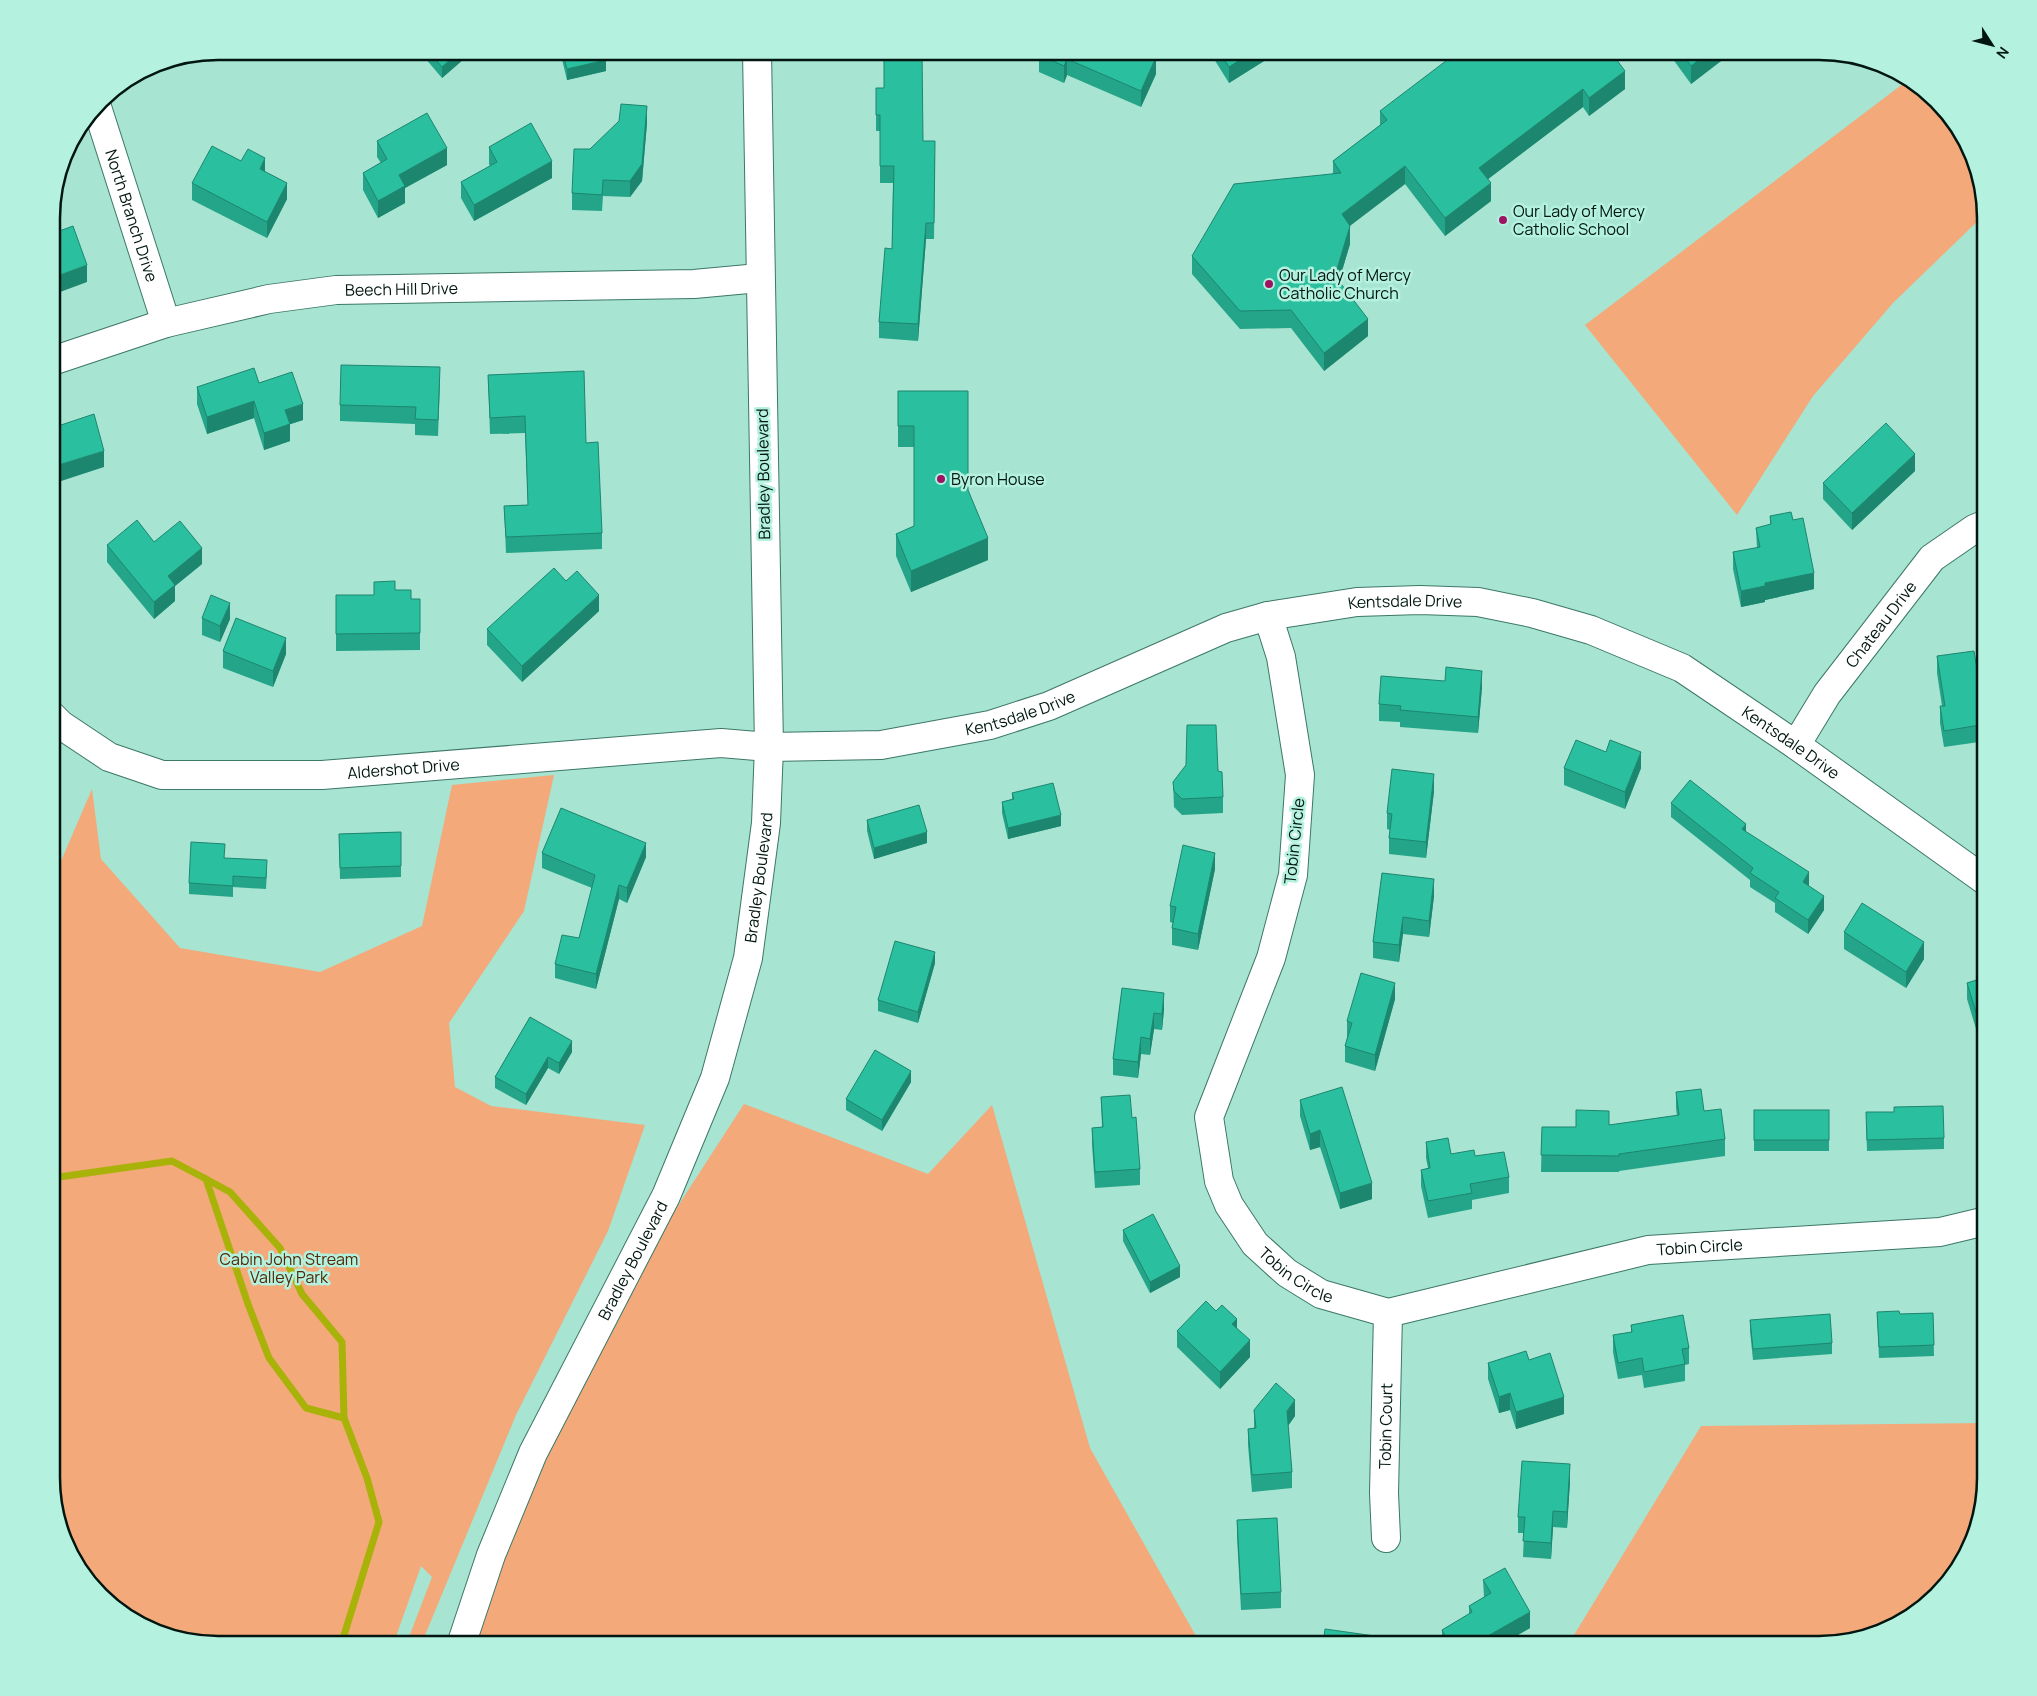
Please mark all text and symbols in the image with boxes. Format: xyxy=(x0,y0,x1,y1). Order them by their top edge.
north arrow xyxy=(1967,20,2017,70)
text: N xyxy=(1992,43,2014,63)
street label: North Branch Drive xyxy=(100,147,163,285)
place label: Our Lady of Mercy Catholic School xyxy=(1513,200,1646,240)
marker: Our Lady of Mercy Catholic School xyxy=(1497,214,1509,226)
place label: Our Lady of Mercy Catholic Church xyxy=(1279,264,1412,304)
street label: Beech Hill Drive xyxy=(345,277,458,301)
marker: Our Lady of Mercy Catholic Church xyxy=(1263,278,1275,290)
street label: Bradley Boulevard xyxy=(751,408,775,540)
place label: Byron House xyxy=(951,468,1045,490)
marker: Byron House xyxy=(935,473,947,485)
street label: Chateau Drive xyxy=(1840,576,1922,672)
street label: Kentsdale Drive xyxy=(1346,589,1463,614)
street label: Kentsdale Drive xyxy=(964,685,1079,740)
street label: Kentsdale Drive xyxy=(1738,701,1844,784)
street label: Aldershot Drive xyxy=(346,753,460,784)
street label: Tobin Circle xyxy=(1279,797,1309,885)
street label: Bradley Boulevard xyxy=(739,812,777,944)
street label: Bradley Boulevard xyxy=(593,1197,673,1324)
street label: Tobin Circle xyxy=(1656,1233,1743,1260)
street label: Tobin Circle xyxy=(1254,1242,1336,1308)
park label: Cabin John Stream Valley Park xyxy=(220,1248,358,1288)
street label: Tobin Court xyxy=(1374,1383,1397,1469)

